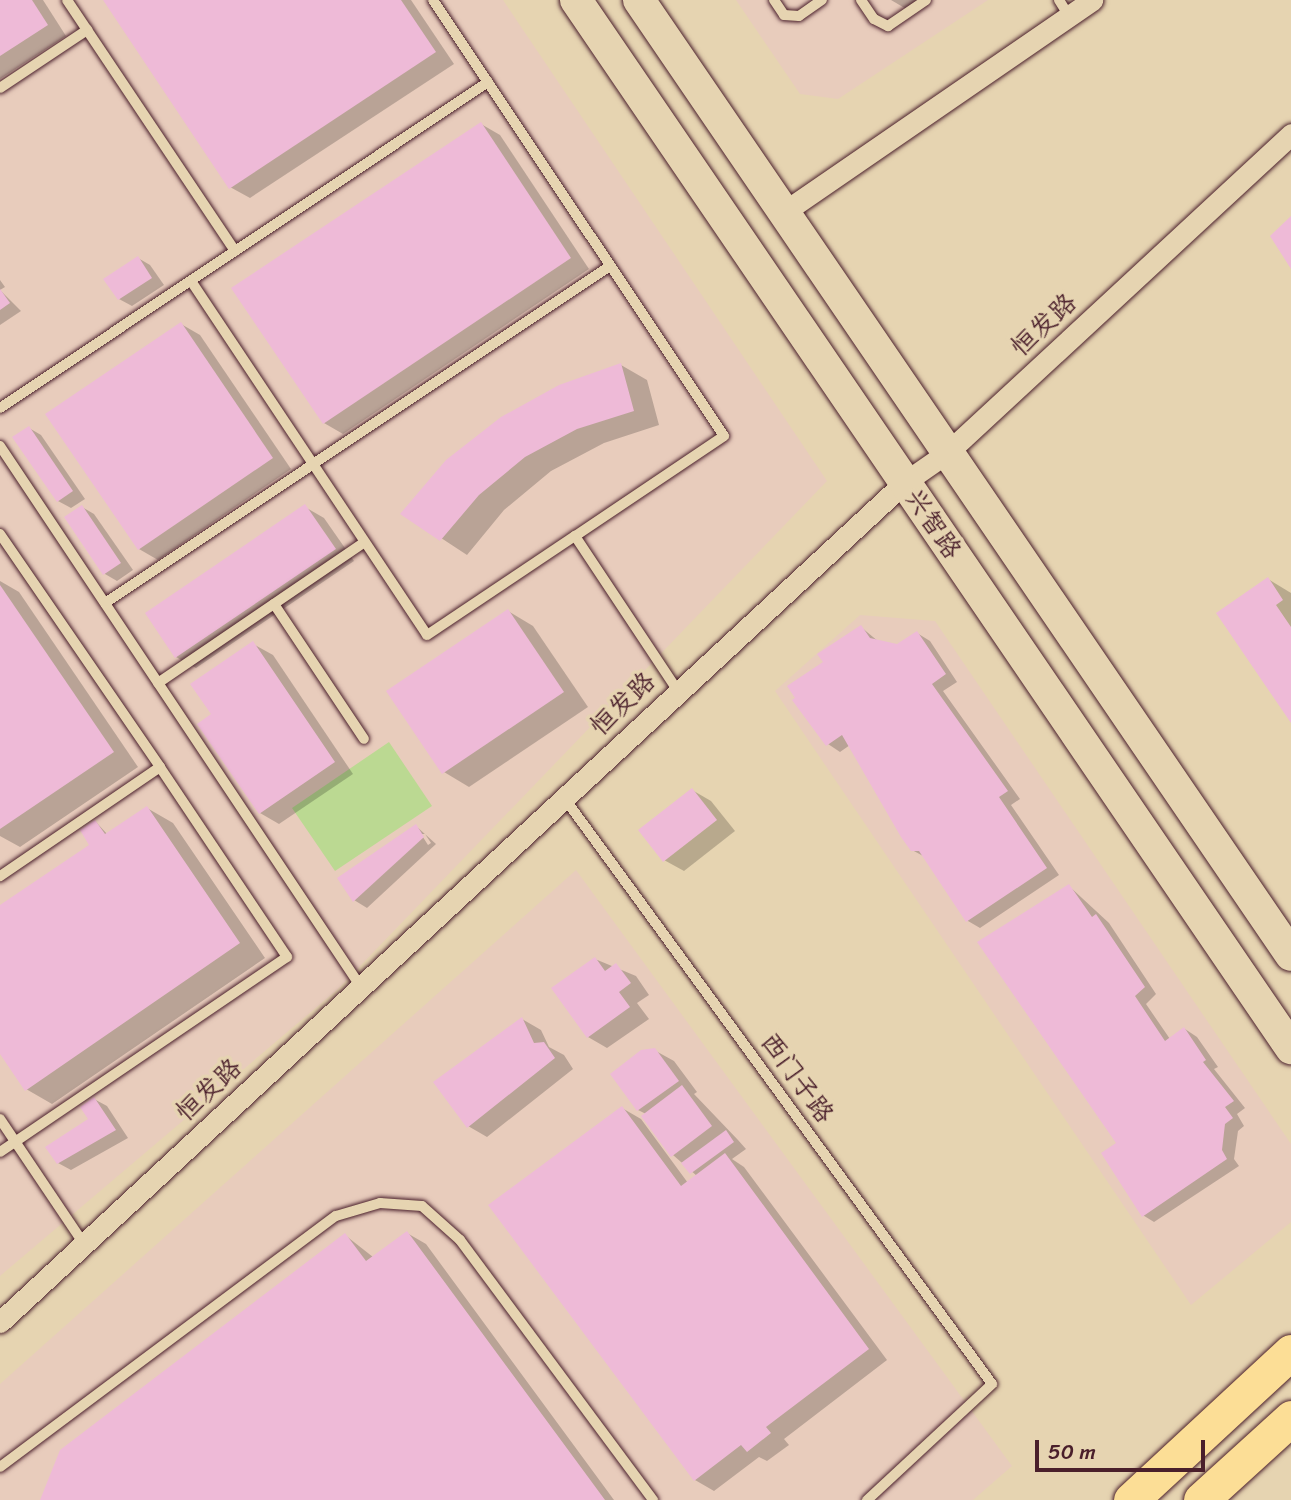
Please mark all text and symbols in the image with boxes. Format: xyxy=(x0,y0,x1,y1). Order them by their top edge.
street label: 恒发路 xyxy=(1005,287,1083,363)
street label: 兴智路 xyxy=(898,483,968,565)
street label: 恒发路 xyxy=(584,666,662,742)
street label: 西门子路 xyxy=(754,1027,840,1129)
street label: 恒发路 xyxy=(170,1052,248,1128)
scale bar xyxy=(1039,1426,1209,1470)
text: 50 m xyxy=(1048,1433,1096,1471)

